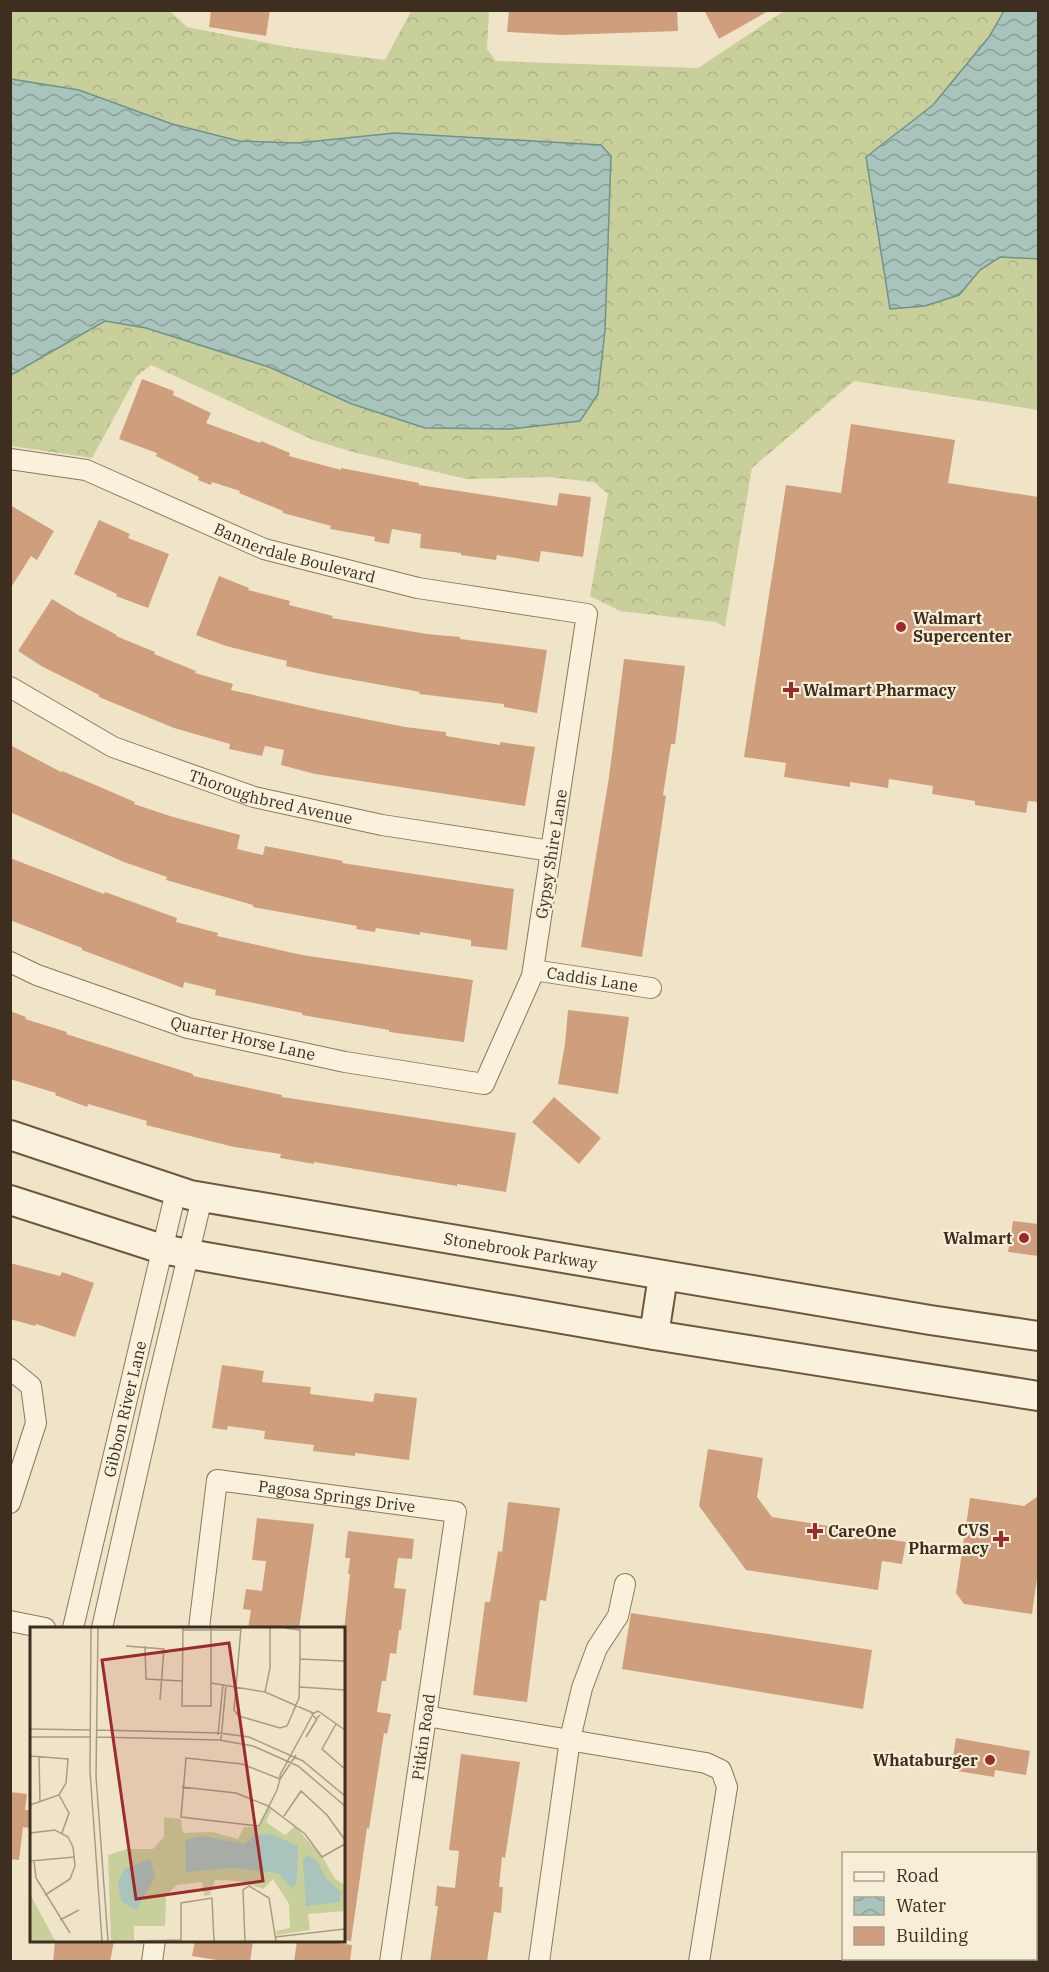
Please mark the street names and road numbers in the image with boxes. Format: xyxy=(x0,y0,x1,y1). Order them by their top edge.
street label: Bannerdale Boulevard xyxy=(211,518,378,587)
street label: Thoroughbred Avenue xyxy=(186,765,355,828)
street label: Gypsy Shire Lane xyxy=(531,788,571,920)
street label: Caddis Lane xyxy=(545,962,639,996)
street label: Quarter Horse Lane xyxy=(169,1012,317,1064)
street label: Stonebrook Parkway xyxy=(442,1228,599,1274)
street label: Gibbon River Lane xyxy=(99,1339,150,1479)
street label: Pagosa Springs Drive xyxy=(257,1476,417,1516)
street label: Pitkin Road xyxy=(407,1692,439,1782)

